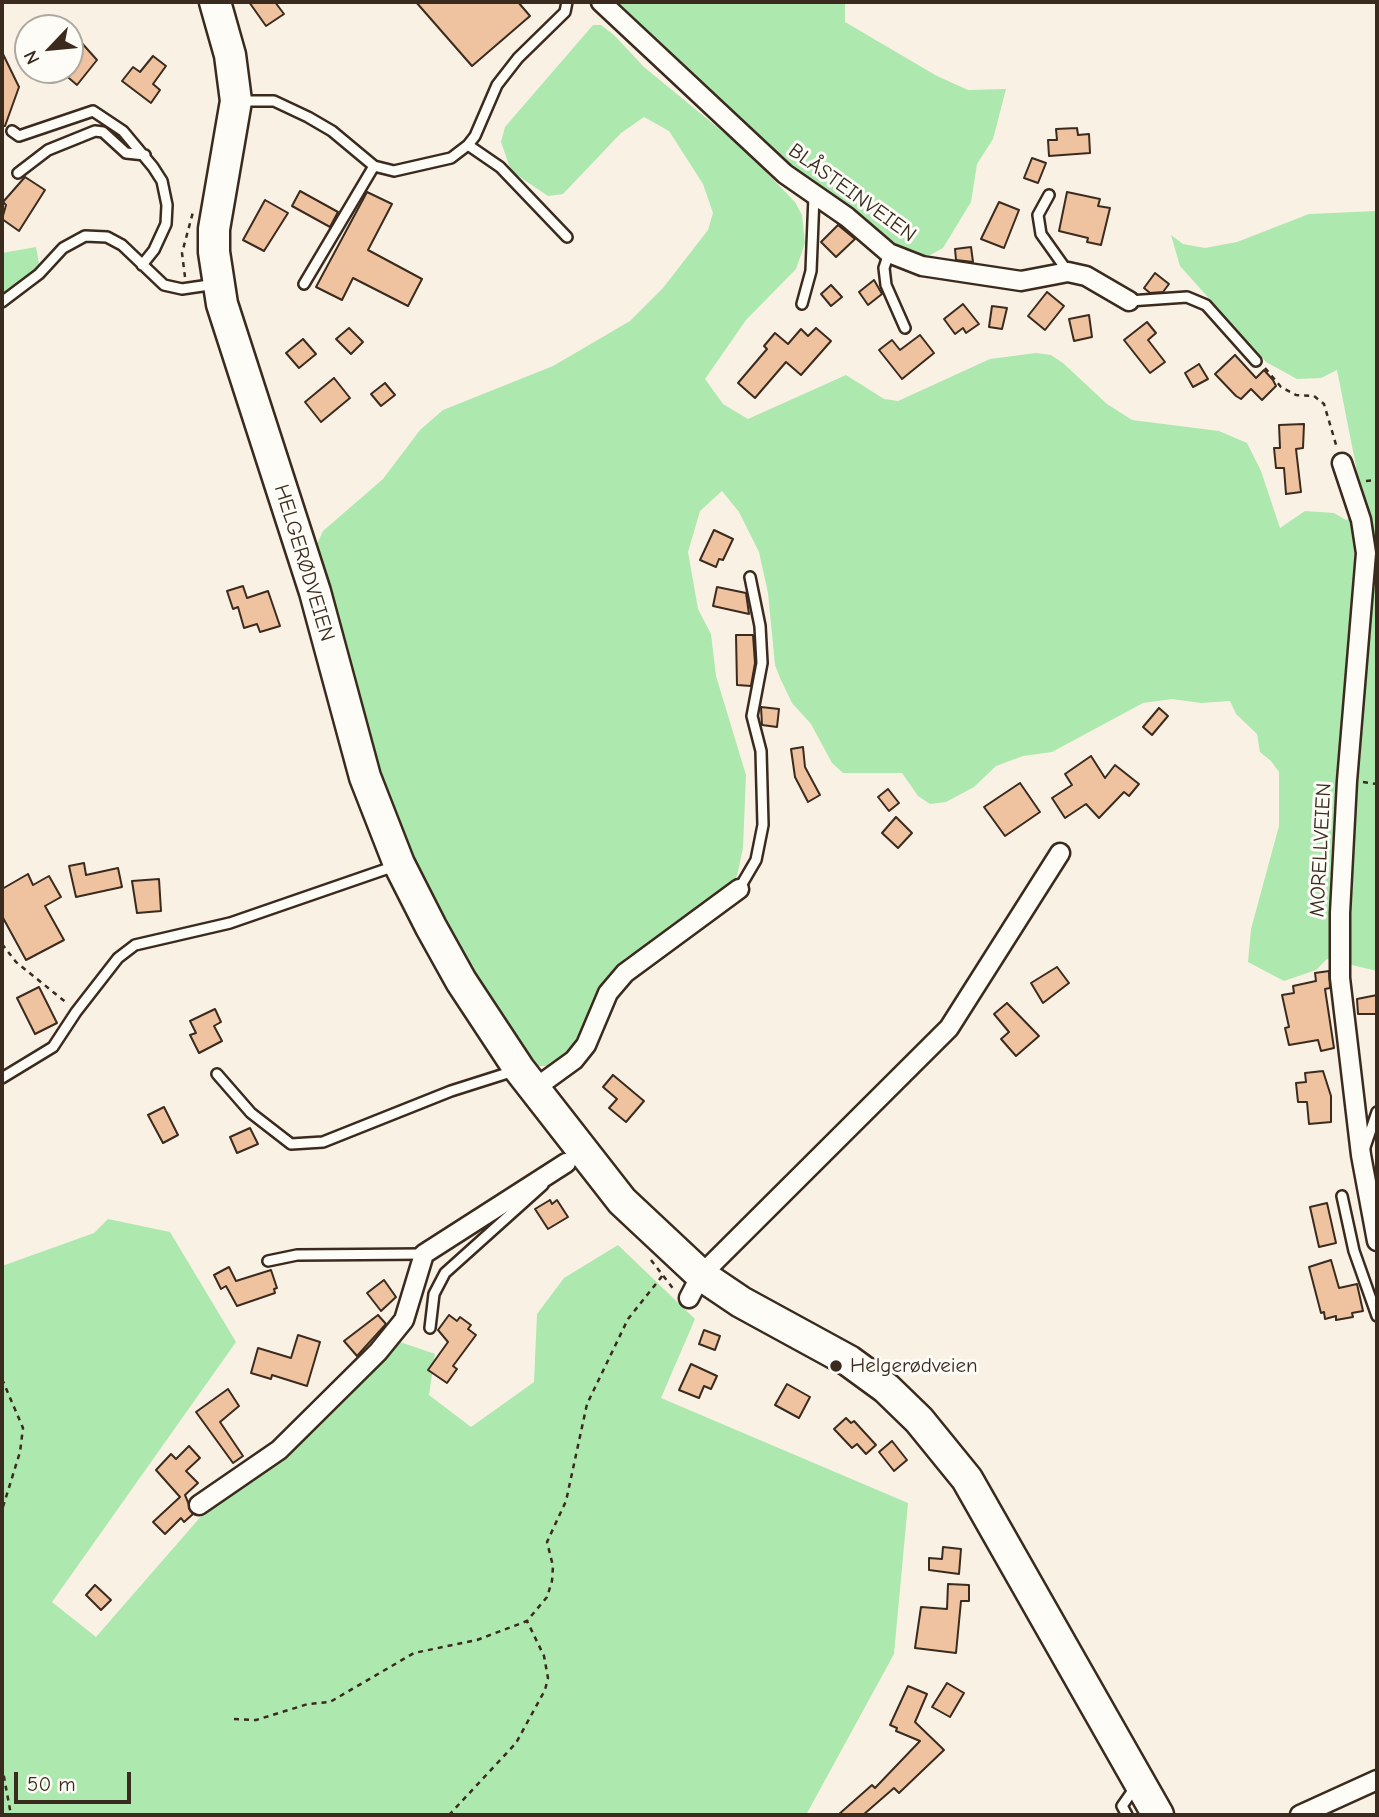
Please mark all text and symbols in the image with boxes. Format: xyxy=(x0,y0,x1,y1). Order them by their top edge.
north arrow xyxy=(14,14,84,84)
text: N xyxy=(19,47,45,68)
street label: BLÅSTEINVEIEN xyxy=(783,138,921,248)
street label: HELGERØDVEIEN xyxy=(268,482,340,644)
street label: MORELLVEIEN xyxy=(1305,782,1337,918)
place label: Helgerødveien xyxy=(850,1353,978,1379)
marker: Helgerødveien xyxy=(828,1358,844,1374)
scale bar xyxy=(18,1758,135,1802)
text: 50 m xyxy=(27,1772,76,1796)

